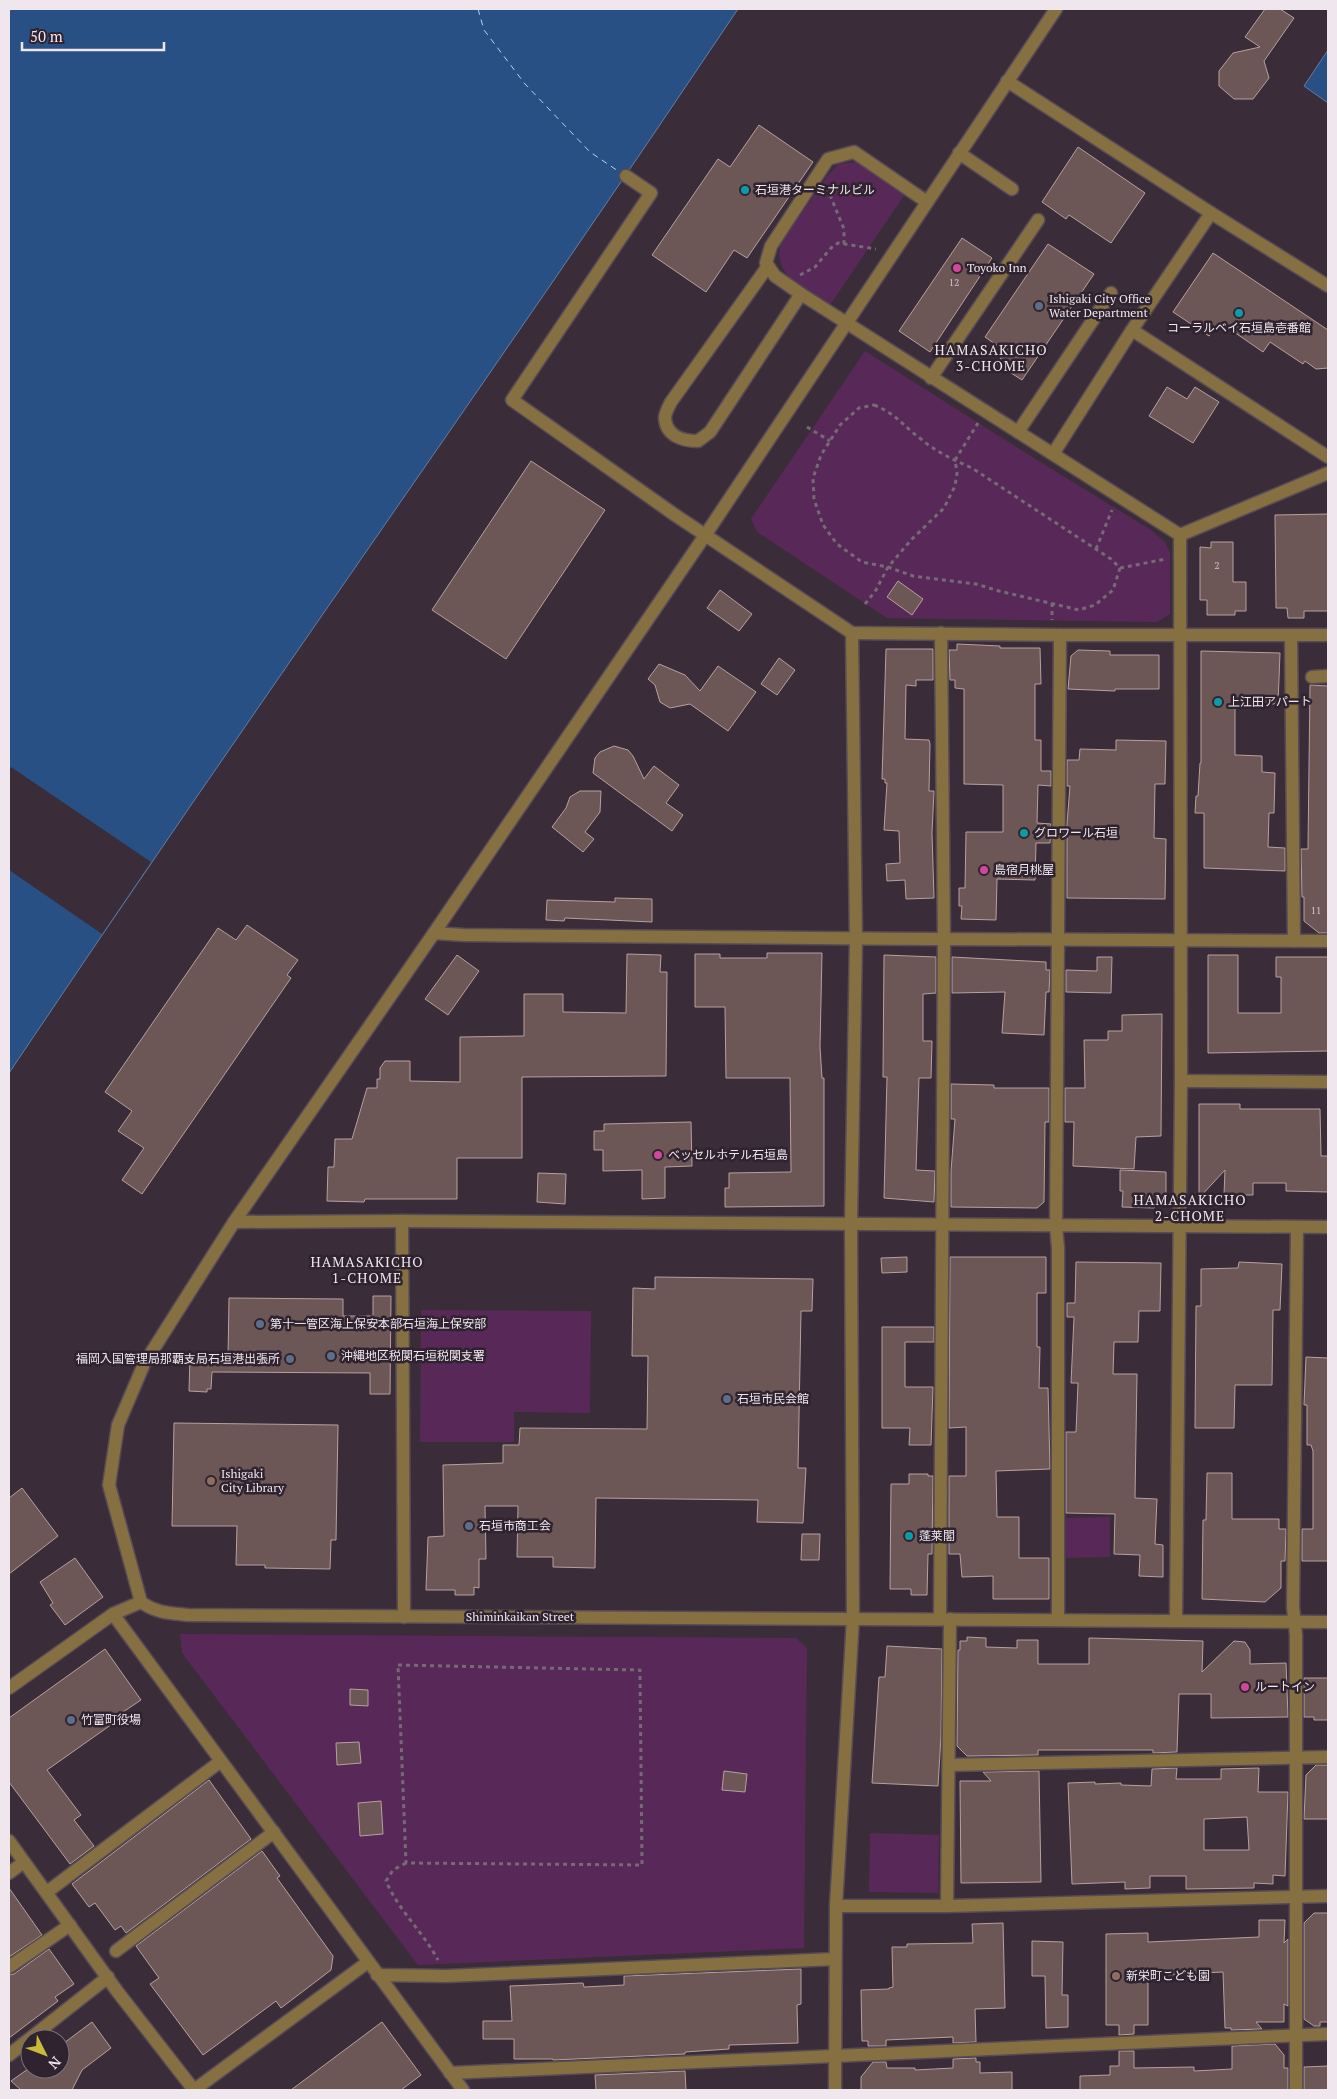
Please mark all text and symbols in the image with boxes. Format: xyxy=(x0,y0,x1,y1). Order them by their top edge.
scale bar xyxy=(22,20,165,52)
text: 50 m xyxy=(30,26,63,46)
place label: 石垣港ターミナルビル xyxy=(755,182,875,197)
marker: 石垣港ターミナルビル xyxy=(739,184,751,196)
place label: Toyoko Inn xyxy=(967,260,1027,275)
marker: Toyoko Inn xyxy=(951,262,963,274)
house number: 12 xyxy=(949,276,959,289)
place label: Ishigaki City Office Water Department xyxy=(1049,291,1151,320)
marker: Ishigaki City Office Water Department xyxy=(1033,300,1045,312)
marker: コーラルベイ石垣島壱番館 xyxy=(1233,307,1245,319)
place label: コーラルベイ石垣島壱番館 xyxy=(1167,320,1311,335)
district label: HAMASAKICHO 3-CHOME xyxy=(934,340,1048,375)
house number: 2 xyxy=(1214,559,1220,572)
place label: 上江田アパート xyxy=(1228,694,1312,709)
marker: 上江田アパート xyxy=(1212,696,1224,708)
place label: グロワール石垣 xyxy=(1034,825,1118,840)
marker: グロワール石垣 xyxy=(1018,827,1030,839)
place label: 島宿月桃屋 xyxy=(994,862,1054,877)
marker: 島宿月桃屋 xyxy=(978,864,990,876)
house number: 11 xyxy=(1311,904,1321,917)
place label: ベッセルホテル石垣島 xyxy=(668,1147,788,1162)
marker: ベッセルホテル石垣島 xyxy=(652,1149,664,1161)
district label: HAMASAKICHO 2-CHOME xyxy=(1133,1190,1247,1225)
district label: HAMASAKICHO 1-CHOME xyxy=(310,1252,424,1287)
place label: 第十一管区海上保安本部石垣海上保安部 xyxy=(270,1316,486,1331)
marker: 第十一管区海上保安本部石垣海上保安部 xyxy=(254,1318,266,1330)
place label: 沖縄地区税関石垣税関支署 xyxy=(341,1348,485,1363)
marker: 沖縄地区税関石垣税関支署 xyxy=(325,1350,337,1362)
place label: 福岡入国管理局那覇支局石垣港出張所 xyxy=(76,1351,280,1366)
marker: 福岡入国管理局那覇支局石垣港出張所 xyxy=(284,1353,296,1365)
place label: 石垣市民会館 xyxy=(737,1391,809,1406)
marker: 石垣市民会館 xyxy=(721,1393,733,1405)
place label: Ishigaki City Library xyxy=(221,1466,285,1495)
marker: Ishigaki City Library xyxy=(205,1475,217,1487)
place label: 石垣市商工会 xyxy=(479,1518,551,1533)
marker: 石垣市商工会 xyxy=(463,1520,475,1532)
place label: 蓬莱閣 xyxy=(919,1528,955,1543)
marker: 蓬莱閣 xyxy=(903,1530,915,1542)
street label: Shiminkaikan Street xyxy=(466,1609,575,1624)
place label: ルートイン xyxy=(1255,1679,1315,1694)
marker: ルートイン xyxy=(1239,1681,1251,1693)
place label: 竹富町役場 xyxy=(81,1712,141,1727)
marker: 竹富町役場 xyxy=(65,1714,77,1726)
place label: 新栄町こども園 xyxy=(1126,1968,1210,1983)
marker: 新栄町こども園 xyxy=(1110,1970,1122,1982)
north arrow xyxy=(20,2029,70,2079)
text: N xyxy=(44,2053,66,2074)

